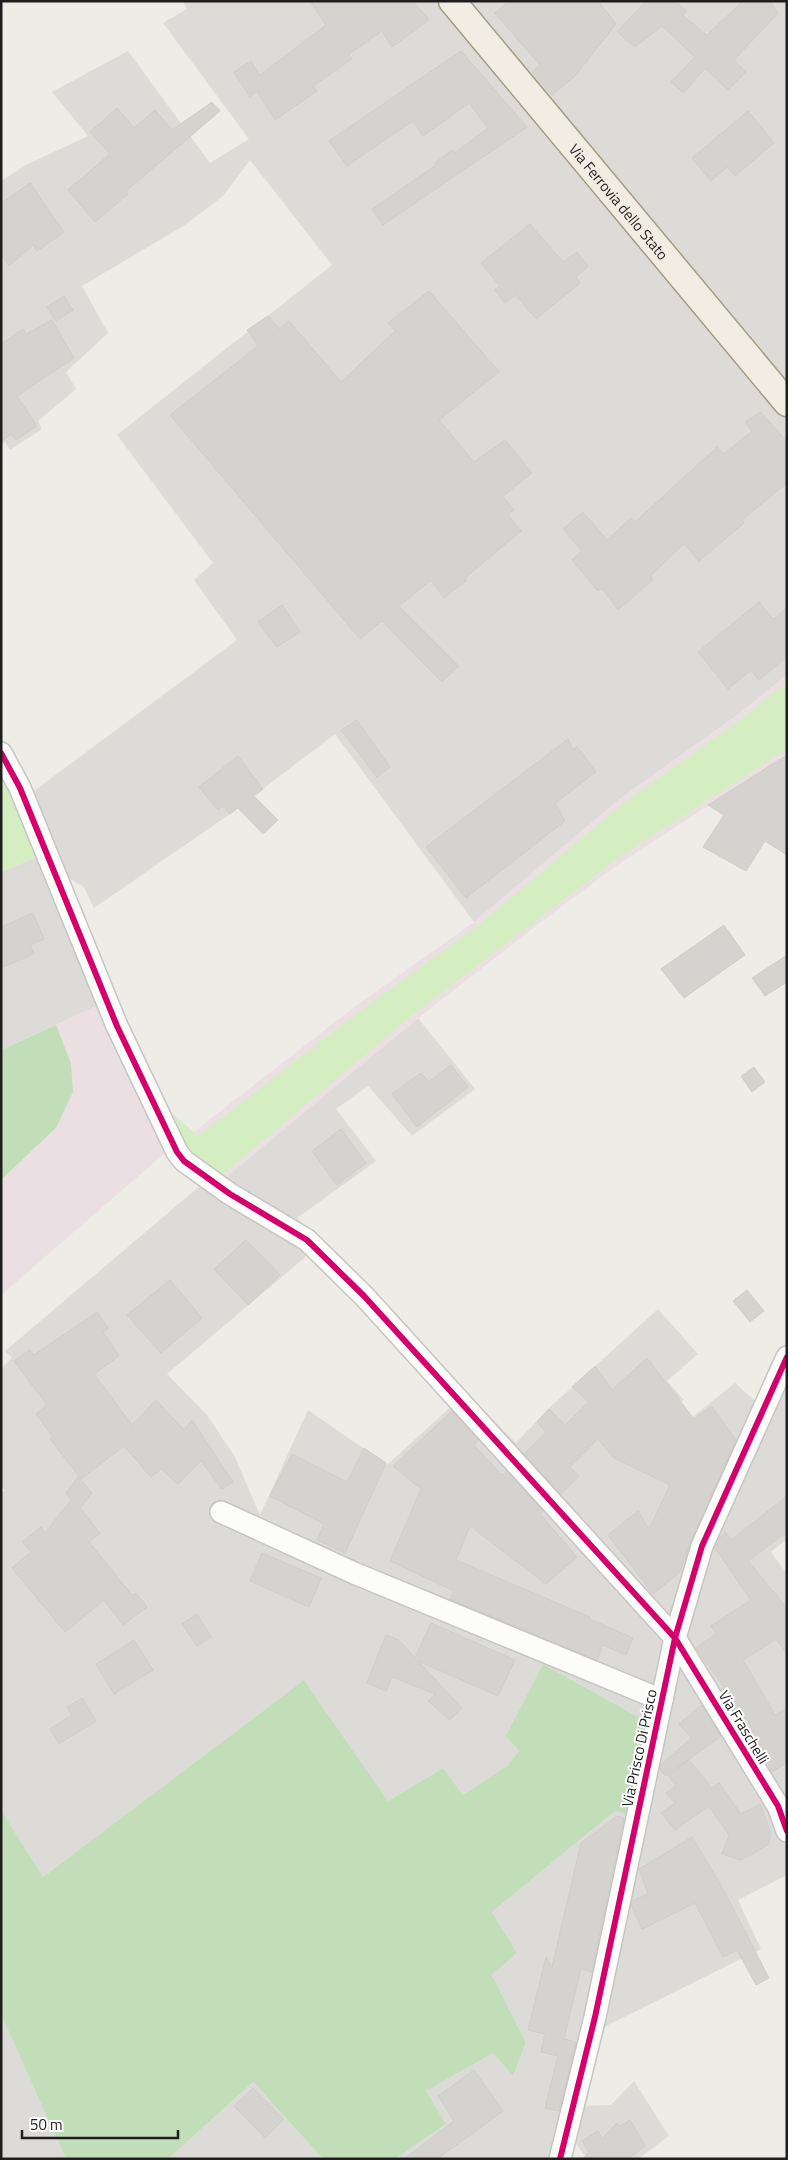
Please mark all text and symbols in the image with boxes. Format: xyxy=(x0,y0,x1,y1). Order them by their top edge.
street label: Via Ferrovia dello Stato xyxy=(564,138,674,265)
street label: Via Fraschelli xyxy=(713,1686,775,1768)
street label: Via Prisco Di Prisco xyxy=(615,1687,663,1809)
scale bar xyxy=(22,2108,179,2140)
text: 50 m xyxy=(30,2113,63,2136)

